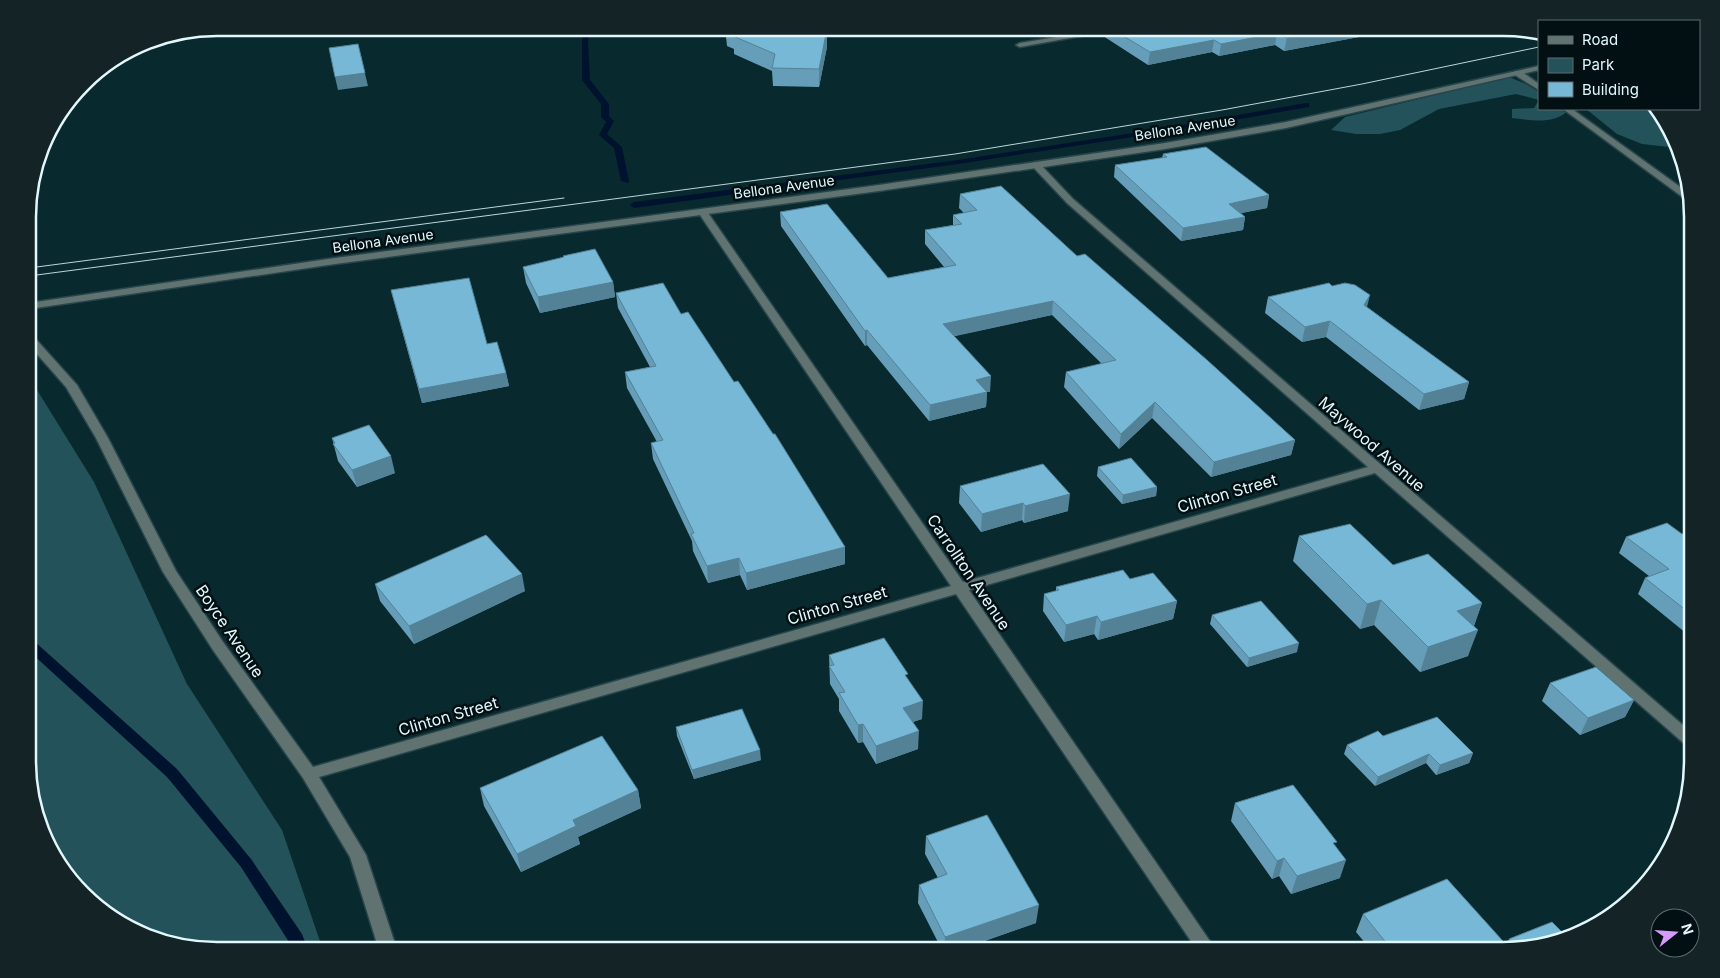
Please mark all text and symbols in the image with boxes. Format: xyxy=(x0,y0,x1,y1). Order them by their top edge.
legend xyxy=(1538,20,1700,110)
text: Road xyxy=(1582,30,1618,49)
text: Park xyxy=(1582,55,1615,74)
text: Building xyxy=(1582,80,1639,99)
street label: Bellona Avenue xyxy=(1133,111,1237,144)
street label: Bellona Avenue xyxy=(732,171,835,202)
street label: Bellona Avenue xyxy=(331,225,434,256)
street label: Maywood Avenue xyxy=(1315,392,1429,496)
street label: Clinton Street xyxy=(1175,469,1279,517)
street label: Carrollton Avenue xyxy=(923,510,1015,634)
street label: Boyce Avenue xyxy=(192,581,268,681)
street label: Clinton Street xyxy=(785,581,889,629)
street label: Clinton Street xyxy=(396,692,500,740)
north arrow xyxy=(1650,908,1700,958)
text: N xyxy=(1678,921,1698,937)

